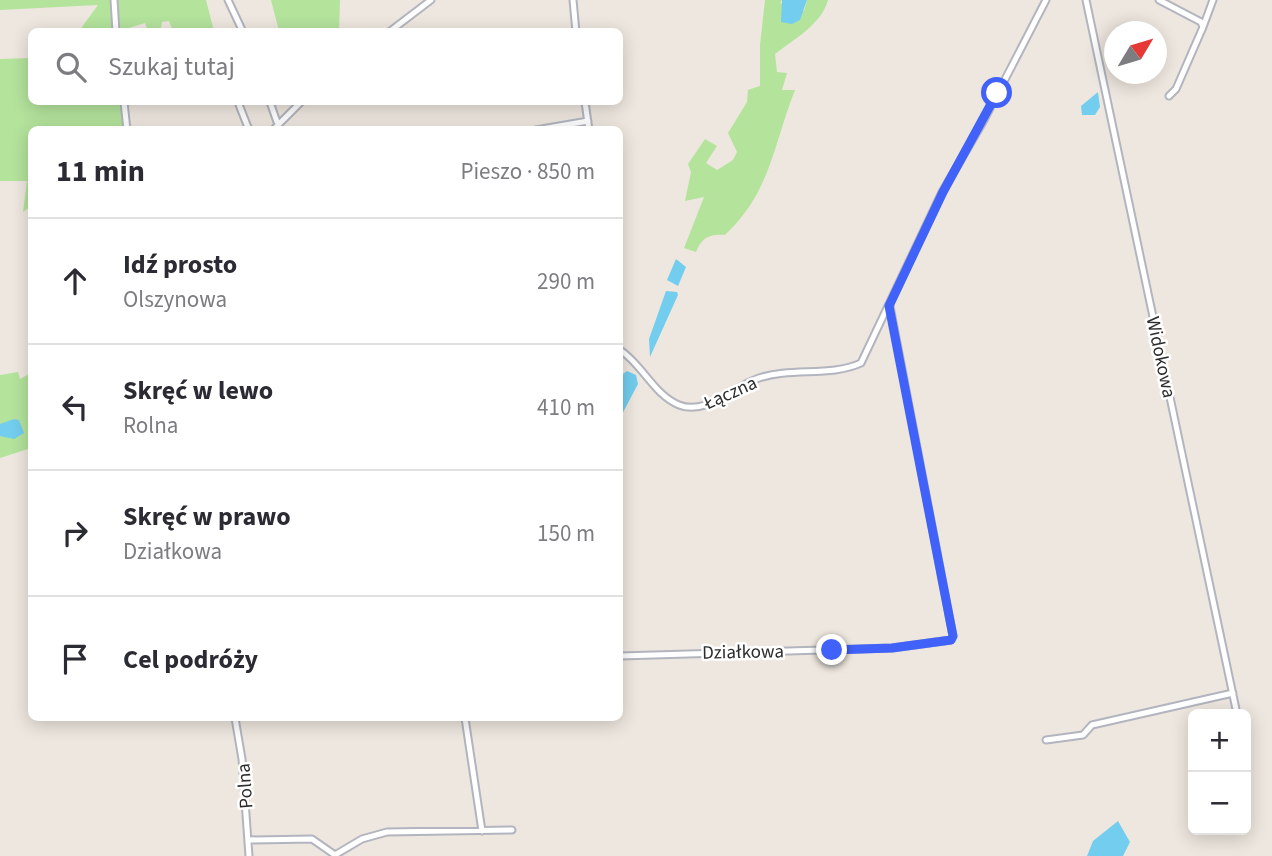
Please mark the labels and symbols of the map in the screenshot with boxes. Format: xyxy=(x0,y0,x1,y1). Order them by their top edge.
north arrow xyxy=(1104,21,1167,84)
route start xyxy=(981,77,1012,108)
street label: Widokowa xyxy=(1139,314,1182,401)
street label: Łączna xyxy=(699,370,762,417)
route end xyxy=(816,634,847,665)
street label: Działkowa xyxy=(702,638,784,667)
street label: Polna xyxy=(230,762,261,809)

